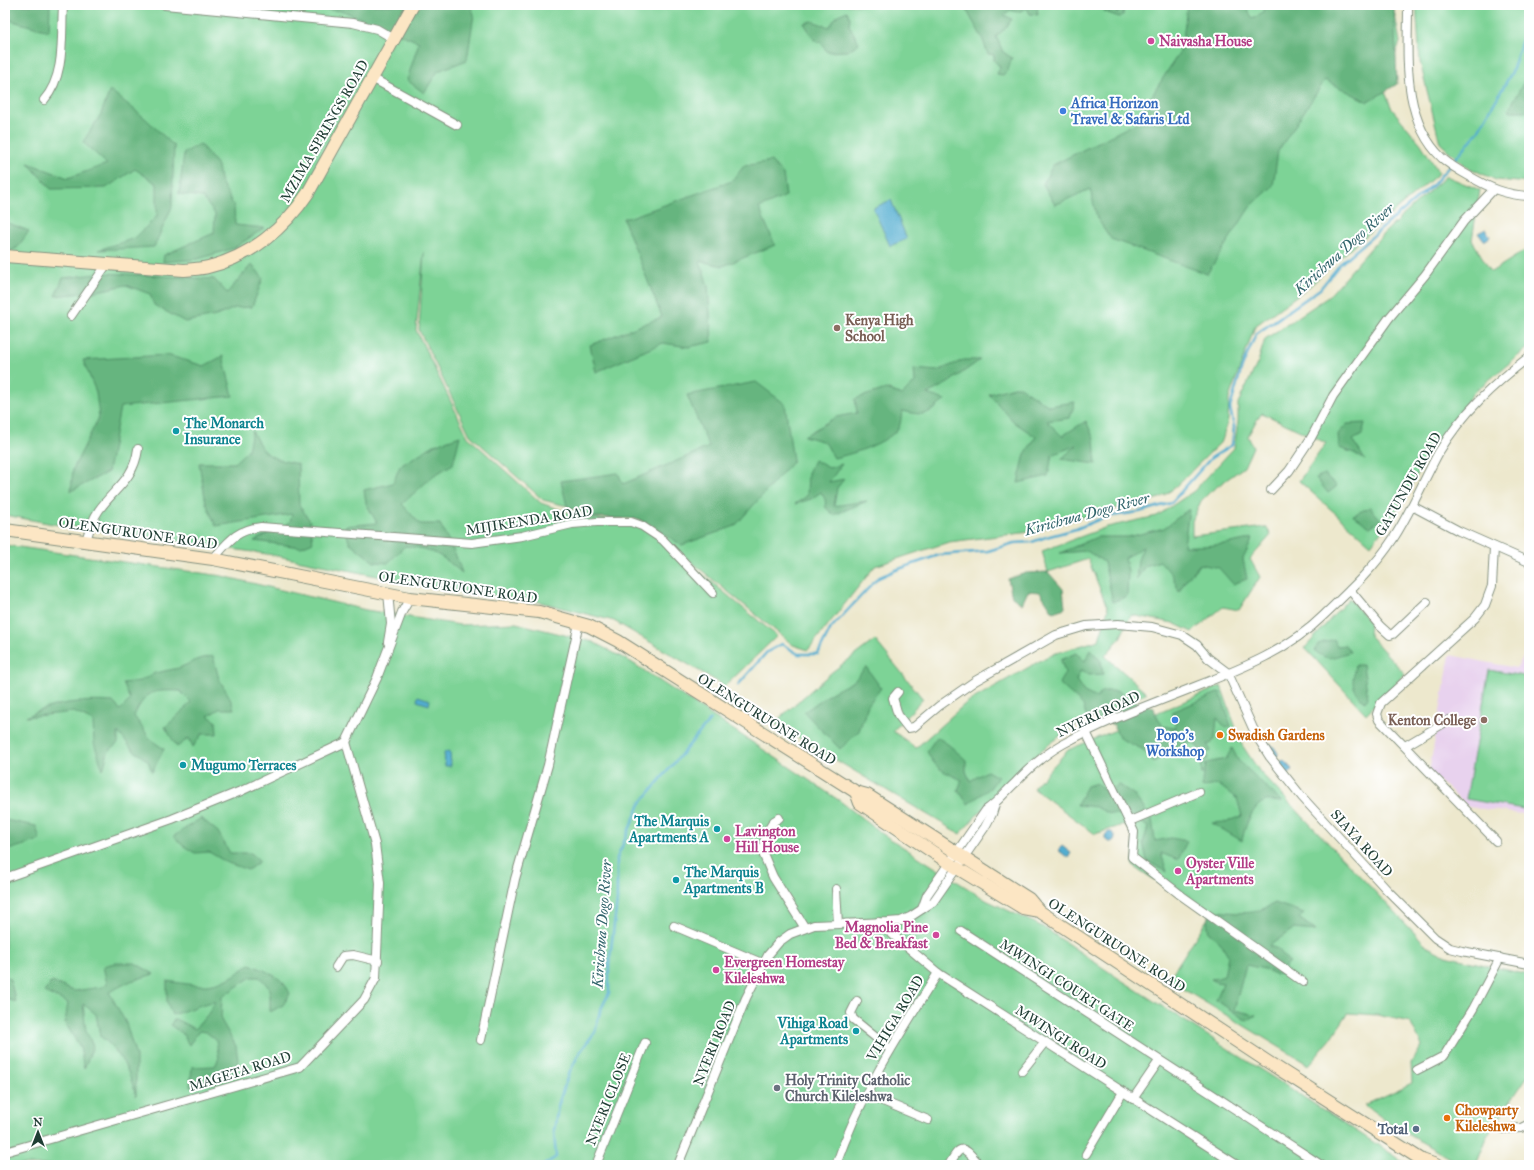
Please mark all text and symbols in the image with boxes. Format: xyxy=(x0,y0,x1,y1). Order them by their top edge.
place label: Naivasha House xyxy=(1159,33,1252,50)
marker: Naivasha House xyxy=(1146,36,1156,46)
street label: MZIMA SPRINGS ROAD xyxy=(277,57,372,205)
place label: Africa Horizon Travel & Safaris Ltd xyxy=(1070,95,1190,128)
marker: Africa Horizon Travel & Safaris Ltd xyxy=(1058,106,1068,116)
water label: Kirichwa Dogo River xyxy=(1290,199,1398,299)
place label: Kenya High School xyxy=(845,312,914,345)
marker: Kenya High School xyxy=(832,323,842,333)
place label: The Monarch Insurance xyxy=(183,415,264,448)
marker: The Monarch Insurance xyxy=(171,426,181,436)
street label: GATUNDU ROAD xyxy=(1372,429,1445,539)
water label: Kirichwa Dogo River xyxy=(1022,489,1152,540)
street label: MIJIKENDA ROAD xyxy=(465,502,594,540)
street label: OLENGURUONE ROAD xyxy=(57,514,218,553)
street label: OLENGURUONE ROAD xyxy=(377,568,538,607)
street label: OLENGURUONE ROAD xyxy=(694,670,839,769)
street label: NYERI ROAD xyxy=(1054,688,1143,741)
place label: Kenton College xyxy=(1388,712,1476,730)
marker: Popo's Workshop xyxy=(1170,715,1180,725)
marker: Kenton College xyxy=(1479,715,1489,725)
place label: Popo's Workshop xyxy=(1146,727,1204,761)
place label: Swadish Gardens xyxy=(1228,727,1325,744)
marker: Swadish Gardens xyxy=(1215,730,1225,740)
place label: Mugumo Terraces xyxy=(191,757,296,775)
marker: Mugumo Terraces xyxy=(178,760,188,770)
street label: SIAYA ROAD xyxy=(1327,806,1396,881)
place label: The Marquis Apartments A xyxy=(628,813,710,847)
place label: Lavington Hill House xyxy=(735,823,799,856)
marker: The Marquis Apartments A xyxy=(712,824,722,834)
marker: Lavington Hill House xyxy=(722,834,732,844)
place label: Oyster Ville Apartments xyxy=(1185,855,1254,889)
water label: Kirichwa Dogo River xyxy=(588,859,616,990)
place label: The Marquis Apartments B xyxy=(683,864,764,898)
marker: Oyster Ville Apartments xyxy=(1173,866,1183,876)
marker: The Marquis Apartments B xyxy=(671,875,681,885)
street label: OLENGURUONE ROAD xyxy=(1045,895,1189,996)
place label: Magnolia Pine Bed & Breakfast xyxy=(835,919,928,952)
marker: Magnolia Pine Bed & Breakfast xyxy=(931,930,941,940)
street label: MWINGI COURT GATE xyxy=(996,936,1137,1035)
place label: Evergreen Homestay Kileleshwa xyxy=(724,954,846,987)
marker: Evergreen Homestay Kileleshwa xyxy=(711,965,721,975)
street label: VIHIGA ROAD xyxy=(863,972,928,1065)
street label: NYERI ROAD xyxy=(690,998,739,1088)
street label: MWINGI ROAD xyxy=(1012,1002,1109,1073)
place label: Vihiga Road Apartments xyxy=(777,1015,849,1049)
marker: Vihiga Road Apartments xyxy=(851,1026,861,1036)
street label: MAGETA ROAD xyxy=(187,1048,293,1095)
street label: NYERI CLOSE xyxy=(582,1050,635,1148)
place label: Holy Trinity Catholic Church Kileleshwa xyxy=(785,1072,910,1105)
marker: Holy Trinity Catholic Church Kileleshwa xyxy=(772,1083,782,1093)
place label: Chowparty Kileleshwa xyxy=(1455,1102,1520,1135)
north arrow xyxy=(18,1112,58,1152)
marker: Chowparty Kileleshwa xyxy=(1442,1113,1452,1123)
text: N xyxy=(33,1116,43,1129)
place label: Total xyxy=(1377,1121,1409,1138)
marker: Total xyxy=(1411,1124,1421,1134)

